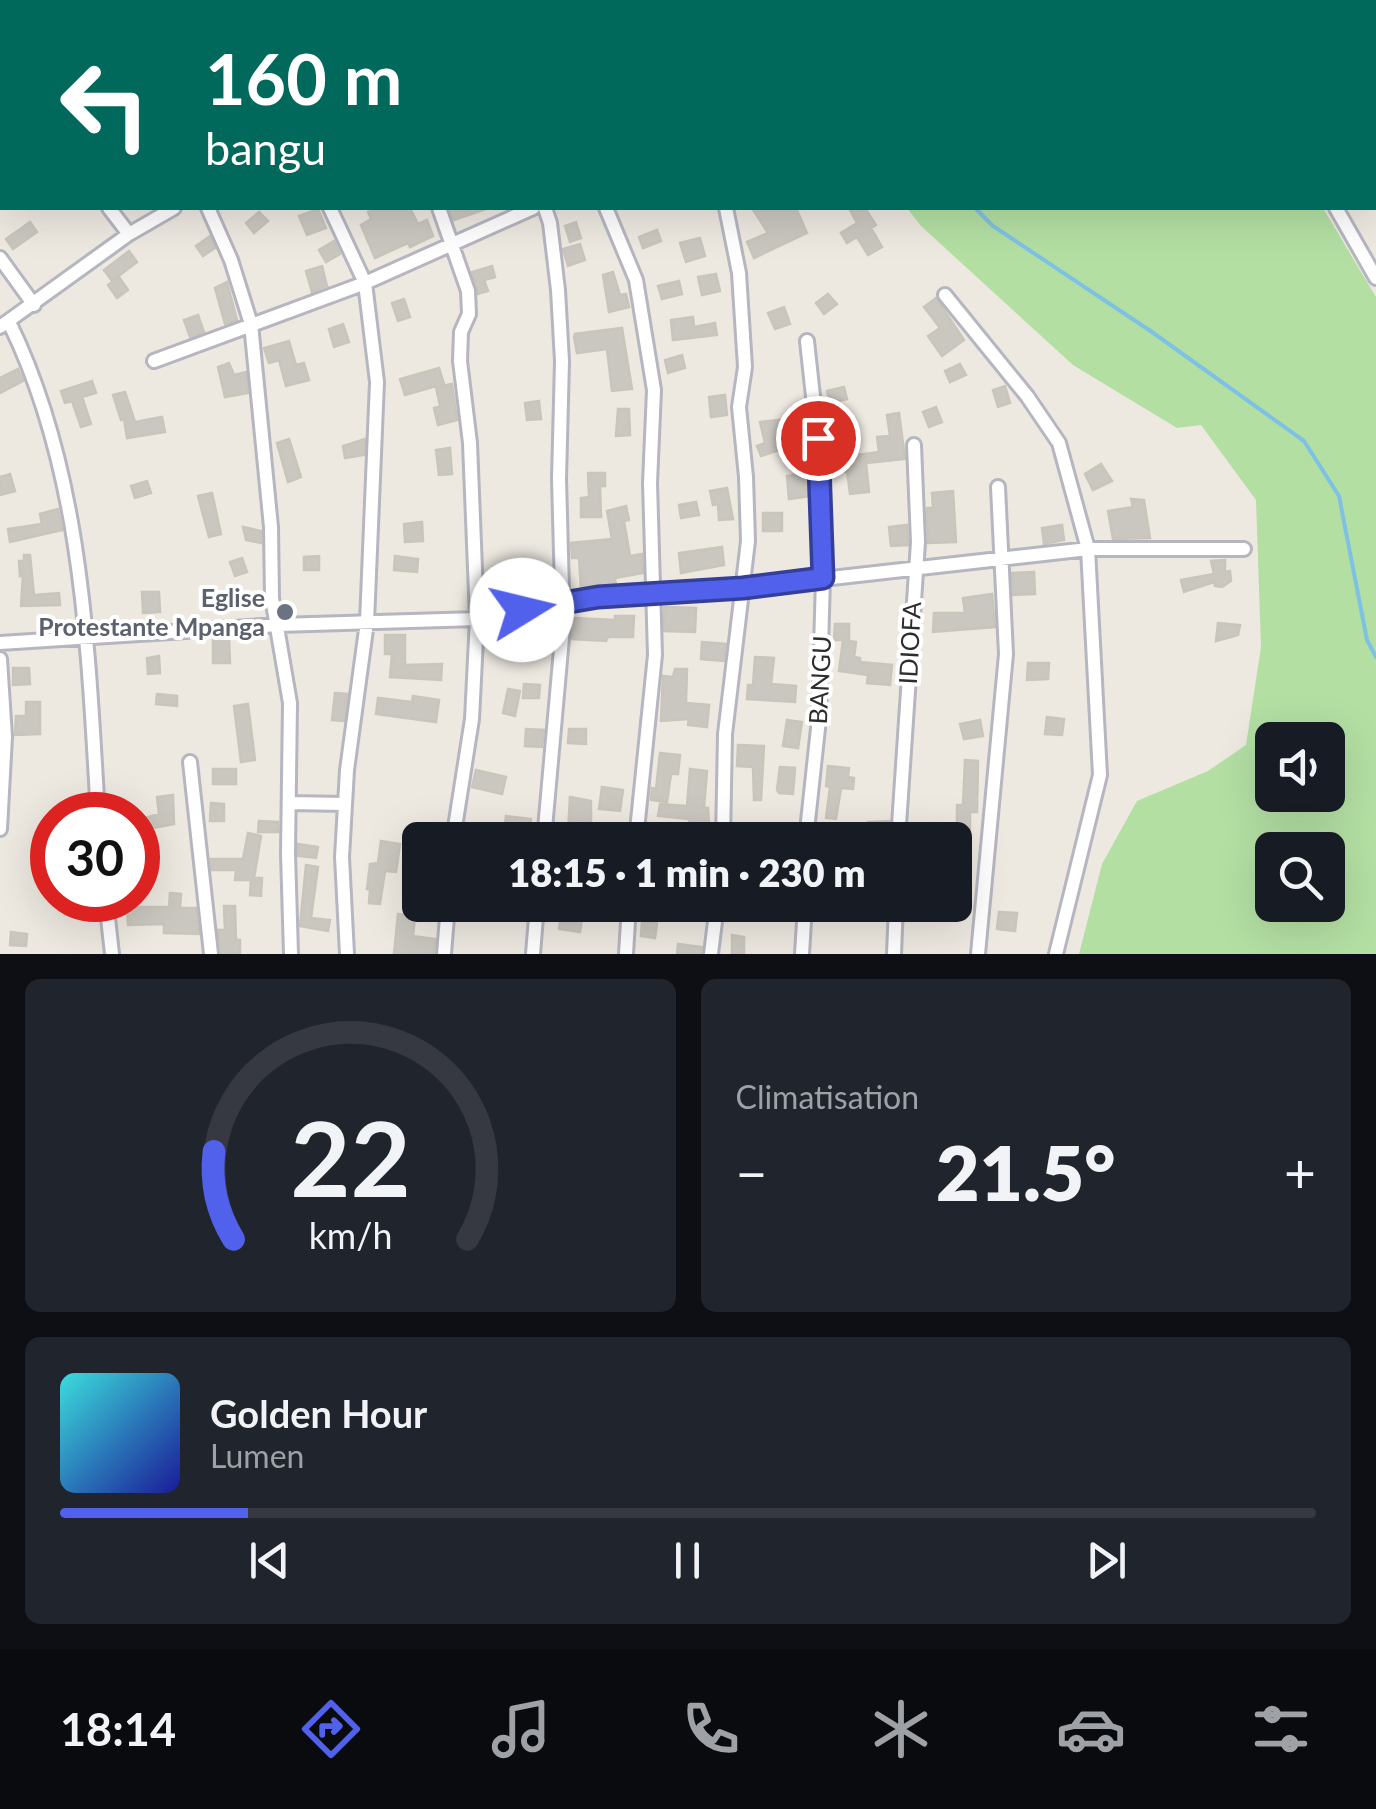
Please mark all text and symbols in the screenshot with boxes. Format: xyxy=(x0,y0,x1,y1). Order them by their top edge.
text: 160 m xyxy=(205,36,402,120)
icon: left xyxy=(40,40,170,170)
text: bangu xyxy=(205,121,326,175)
pin xyxy=(776,396,861,481)
icon: arrive xyxy=(791,411,846,466)
position arrow xyxy=(470,558,574,662)
place label: Eglise Protestante Mpanga xyxy=(38,582,265,641)
marker: Eglise Protestante Mpanga xyxy=(274,601,296,623)
street label: IDIOFA xyxy=(892,601,926,685)
street label: BANGU xyxy=(802,635,836,725)
map controls xyxy=(1255,722,1345,922)
button: sound xyxy=(1255,722,1345,812)
speed limit sign: 30 xyxy=(30,792,160,922)
button: search xyxy=(1255,832,1345,922)
text: 18:15 · 1 min · 230 m xyxy=(508,849,866,895)
text: Climatisation xyxy=(736,1077,919,1116)
text: 22 xyxy=(290,1094,411,1219)
text: 21.5° xyxy=(936,1127,1116,1217)
text: − xyxy=(736,1139,767,1205)
text: + xyxy=(1284,1139,1316,1205)
text: km/h xyxy=(308,1214,392,1257)
text: Golden Hour xyxy=(210,1390,427,1436)
text: Lumen xyxy=(210,1436,304,1475)
icon: previous xyxy=(242,1533,297,1588)
icon: pause xyxy=(660,1533,715,1588)
icon: next xyxy=(1079,1533,1134,1588)
icon: directions xyxy=(296,1694,366,1764)
icon: music xyxy=(486,1694,556,1764)
icon: phone xyxy=(676,1694,746,1764)
icon: climate xyxy=(866,1694,936,1764)
icon: car xyxy=(1056,1694,1126,1764)
icon: filters xyxy=(1246,1694,1316,1764)
text: 18:14 xyxy=(60,1702,176,1756)

